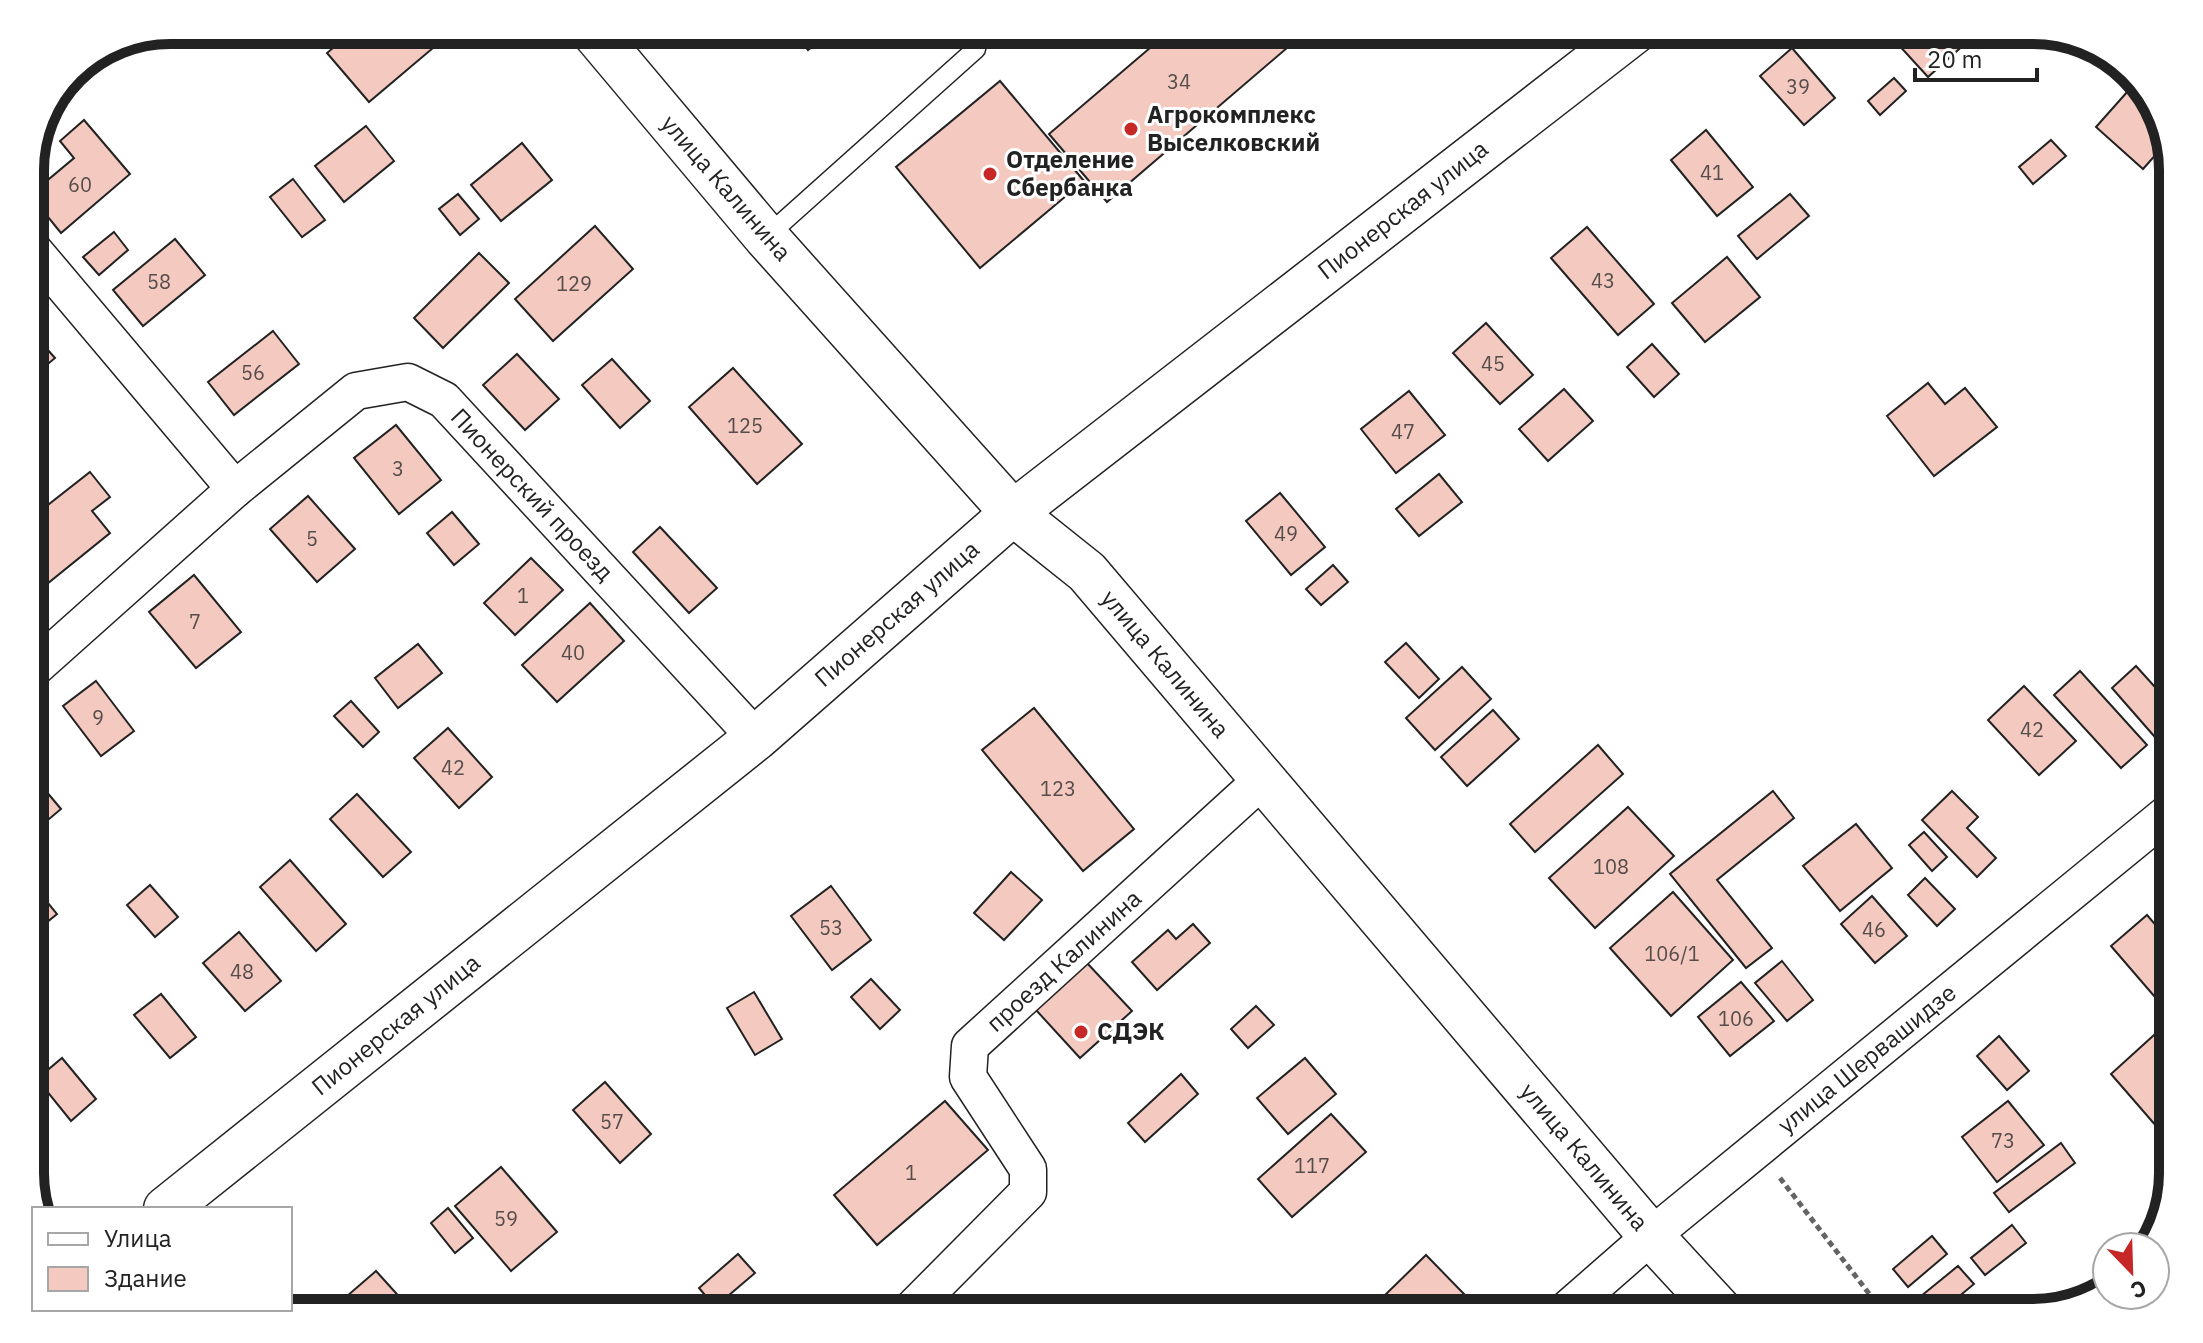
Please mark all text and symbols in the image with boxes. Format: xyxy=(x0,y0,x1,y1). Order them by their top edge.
scale bar xyxy=(1915,32,2037,82)
text: 20 m xyxy=(1927,43,1982,75)
house number: 34 xyxy=(1167,68,1191,95)
house number: 39 xyxy=(1786,73,1810,100)
place label: Агрокомплекс Выселковский xyxy=(1147,98,1320,158)
street label: улица Калинина xyxy=(654,107,799,267)
marker: Агрокомплекс Выселковский xyxy=(1122,120,1140,138)
street label: Пионерская улица xyxy=(1310,132,1494,286)
place label: Отделение Сбербанка xyxy=(1006,143,1134,203)
house number: 41 xyxy=(1700,159,1724,186)
marker: Отделение Сбербанка xyxy=(981,165,999,183)
house number: 60 xyxy=(68,171,92,198)
house number: 43 xyxy=(1591,267,1615,294)
house number: 58 xyxy=(147,268,171,295)
house number: 129 xyxy=(556,270,592,297)
house number: 45 xyxy=(1481,350,1505,377)
house number: 56 xyxy=(241,359,265,386)
street label: Пионерский проезд xyxy=(444,401,621,588)
house number: 125 xyxy=(727,412,763,439)
house number: 47 xyxy=(1391,418,1415,445)
house number: 3 xyxy=(392,455,404,482)
house number: 49 xyxy=(1274,520,1298,547)
house number: 5 xyxy=(306,525,318,552)
street label: Пионерская улица xyxy=(807,533,986,694)
house number: 1 xyxy=(517,582,529,609)
street label: улица Калинина xyxy=(1094,583,1237,744)
house number: 7 xyxy=(189,608,201,635)
house number: 40 xyxy=(561,639,585,666)
house number: 9 xyxy=(92,704,104,731)
house number: 42 xyxy=(2020,716,2044,743)
house number: 42 xyxy=(441,754,465,781)
house number: 123 xyxy=(1040,775,1076,802)
house number: 108 xyxy=(1593,853,1629,880)
street label: проезд Калинина xyxy=(979,882,1148,1038)
house number: 53 xyxy=(819,914,843,941)
house number: 46 xyxy=(1862,916,1886,943)
house number: 106/1 xyxy=(1644,940,1700,967)
street label: Пионерская улица xyxy=(304,946,486,1102)
house number: 48 xyxy=(230,958,254,985)
street label: улица Шервашидзе xyxy=(1770,976,1962,1140)
house number: 106 xyxy=(1718,1005,1754,1032)
place label: СДЭК xyxy=(1097,1015,1165,1047)
marker: СДЭК xyxy=(1072,1023,1090,1041)
street label: улица Калинина xyxy=(1513,1076,1656,1237)
house number: 57 xyxy=(600,1108,624,1135)
house number: 73 xyxy=(1991,1127,2015,1154)
house number: 117 xyxy=(1294,1152,1330,1179)
house number: 1 xyxy=(905,1159,917,1186)
house number: 59 xyxy=(494,1205,518,1232)
legend xyxy=(32,1207,292,1311)
text: Улица xyxy=(104,1222,172,1254)
north arrow xyxy=(2091,1231,2171,1311)
text: Здание xyxy=(104,1262,187,1294)
text: С xyxy=(2127,1274,2151,1306)

